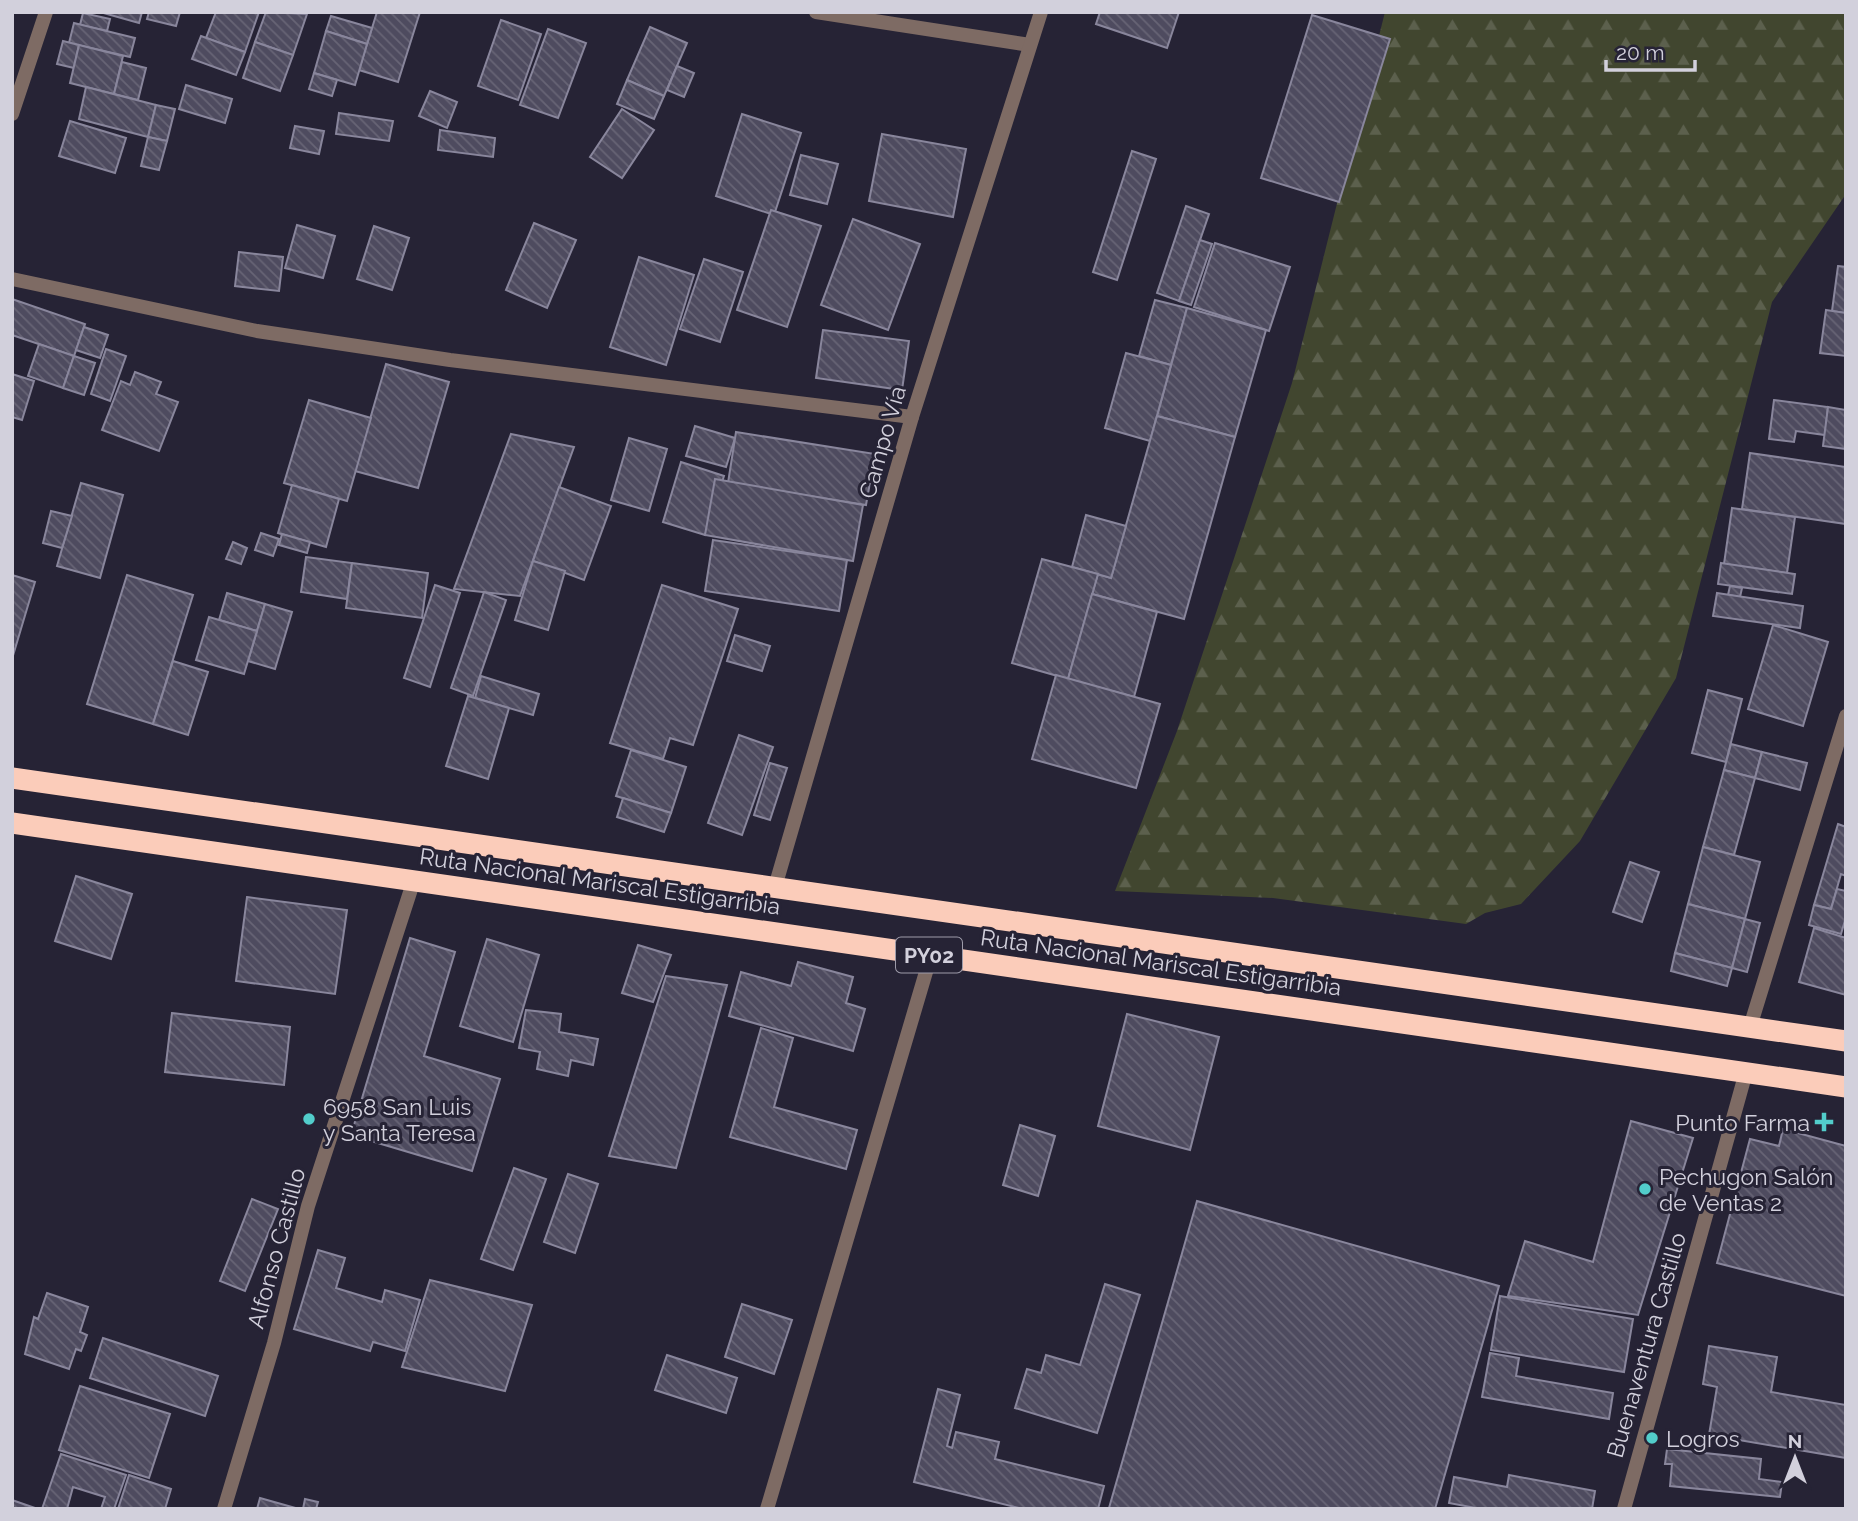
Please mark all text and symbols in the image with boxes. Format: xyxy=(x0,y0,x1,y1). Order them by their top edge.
scale bar xyxy=(1606,28,1695,72)
text: 20 m xyxy=(1616,40,1664,65)
street label: Campo Vía xyxy=(853,383,911,501)
street label: Ruta Nacional Mariscal Estigarribia xyxy=(418,842,782,920)
street label: Ruta Nacional Mariscal Estigarribia xyxy=(979,923,1343,1001)
road number: PY02 xyxy=(896,937,962,972)
place label: 6958 San Luis y Santa Teresa xyxy=(323,1093,476,1146)
place label: Punto Farma xyxy=(1675,1109,1810,1136)
marker: 6958 San Luis y Santa Teresa xyxy=(301,1111,317,1127)
marker: Punto Farma xyxy=(1816,1114,1832,1130)
place label: Pechugon Salón de Ventas 2 xyxy=(1659,1163,1833,1216)
street label: Alfonso Castillo xyxy=(242,1165,310,1331)
marker: Pechugon Salón de Ventas 2 xyxy=(1637,1181,1653,1197)
street label: Buenaventura Castillo xyxy=(1601,1229,1691,1461)
north arrow xyxy=(1760,1423,1830,1493)
place label: Logros xyxy=(1666,1425,1740,1452)
marker: Logros xyxy=(1644,1430,1660,1446)
text: N xyxy=(1788,1430,1802,1452)

